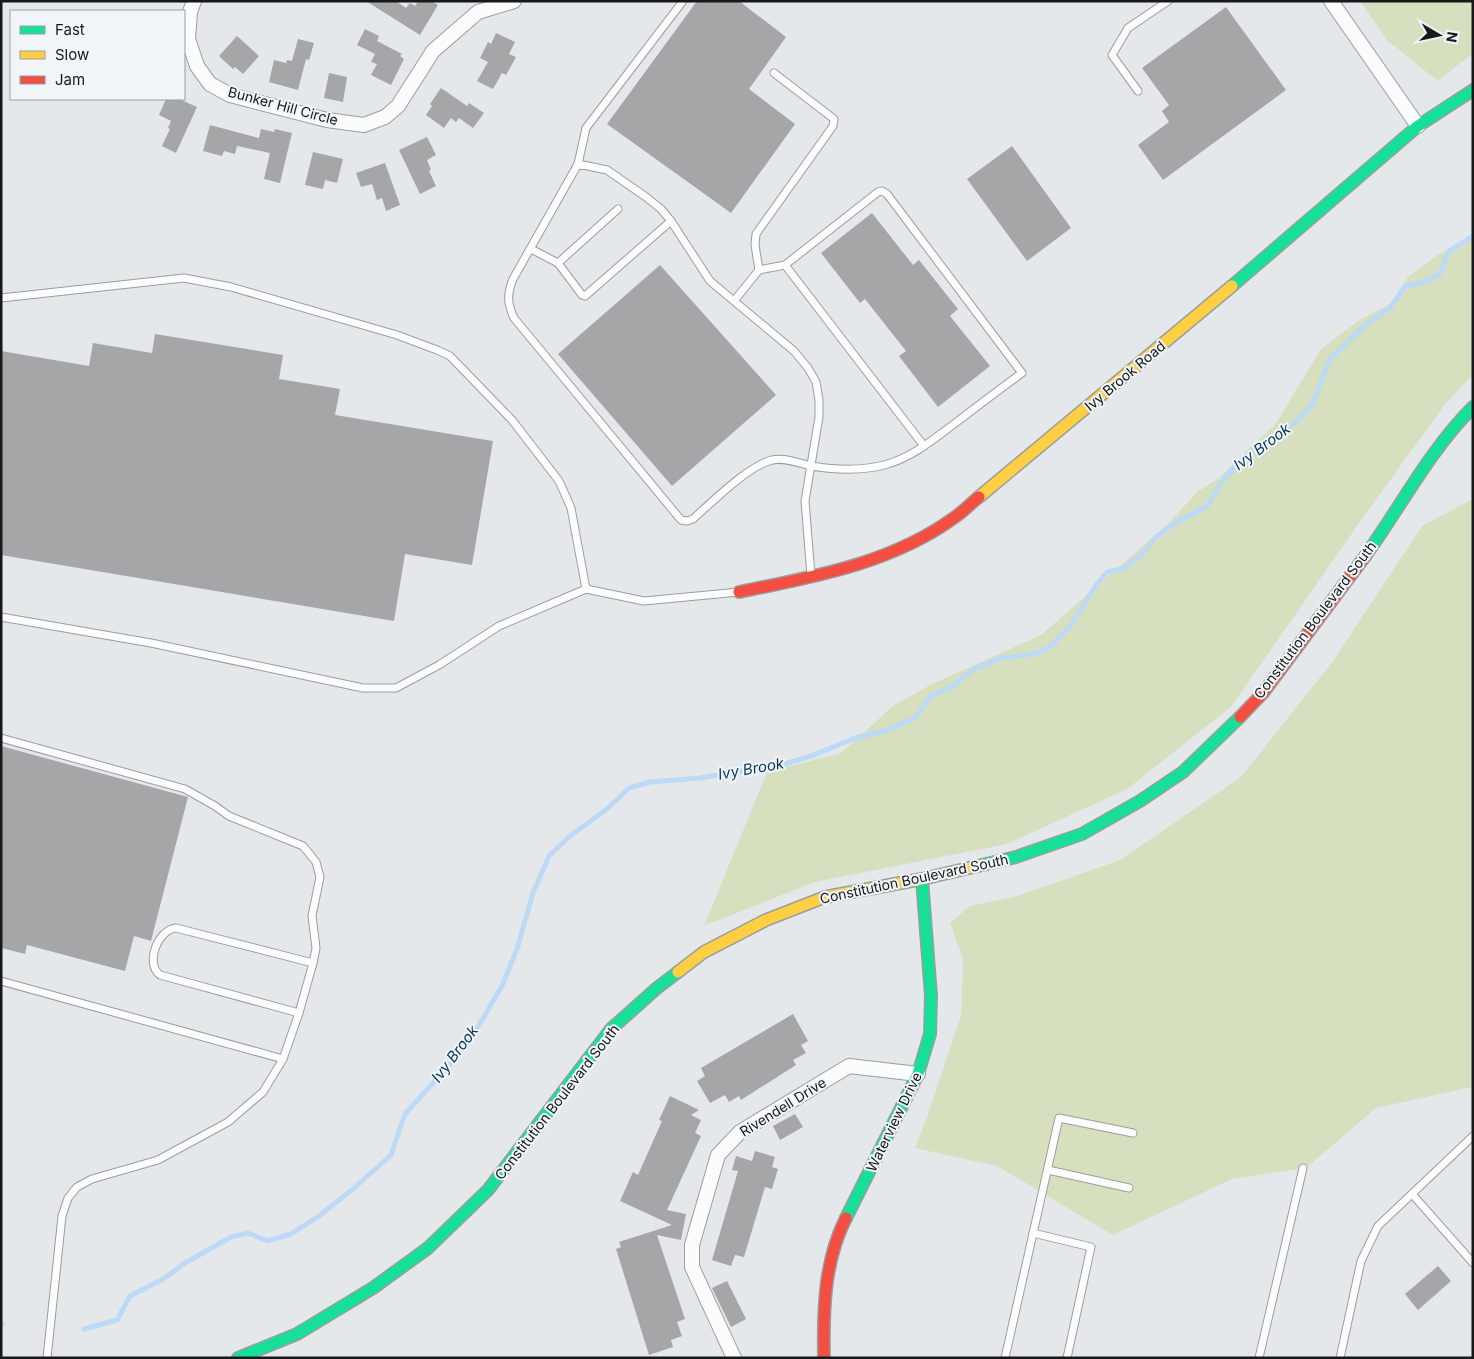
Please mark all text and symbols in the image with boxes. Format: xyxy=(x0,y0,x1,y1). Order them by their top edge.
legend xyxy=(10,10,185,100)
north arrow xyxy=(1414,10,1464,60)
text: Fast xyxy=(55,20,85,39)
text: N xyxy=(1443,31,1462,44)
text: Slow xyxy=(55,45,89,64)
text: Jam xyxy=(55,70,85,89)
street label: Bunker Hill Circle xyxy=(226,83,340,128)
street label: Ivy Brook Road xyxy=(1081,337,1168,414)
water label: Ivy Brook xyxy=(1229,419,1295,474)
street label: Constitution Boulevard South xyxy=(1250,538,1379,702)
water label: Ivy Brook xyxy=(716,753,786,784)
street label: Constitution Boulevard South xyxy=(818,850,1010,907)
water label: Ivy Brook xyxy=(427,1021,483,1086)
street label: Constitution Boulevard South xyxy=(491,1021,623,1183)
street label: Waterview Drive xyxy=(862,1069,925,1174)
street label: Rivendell Drive xyxy=(736,1073,829,1140)

